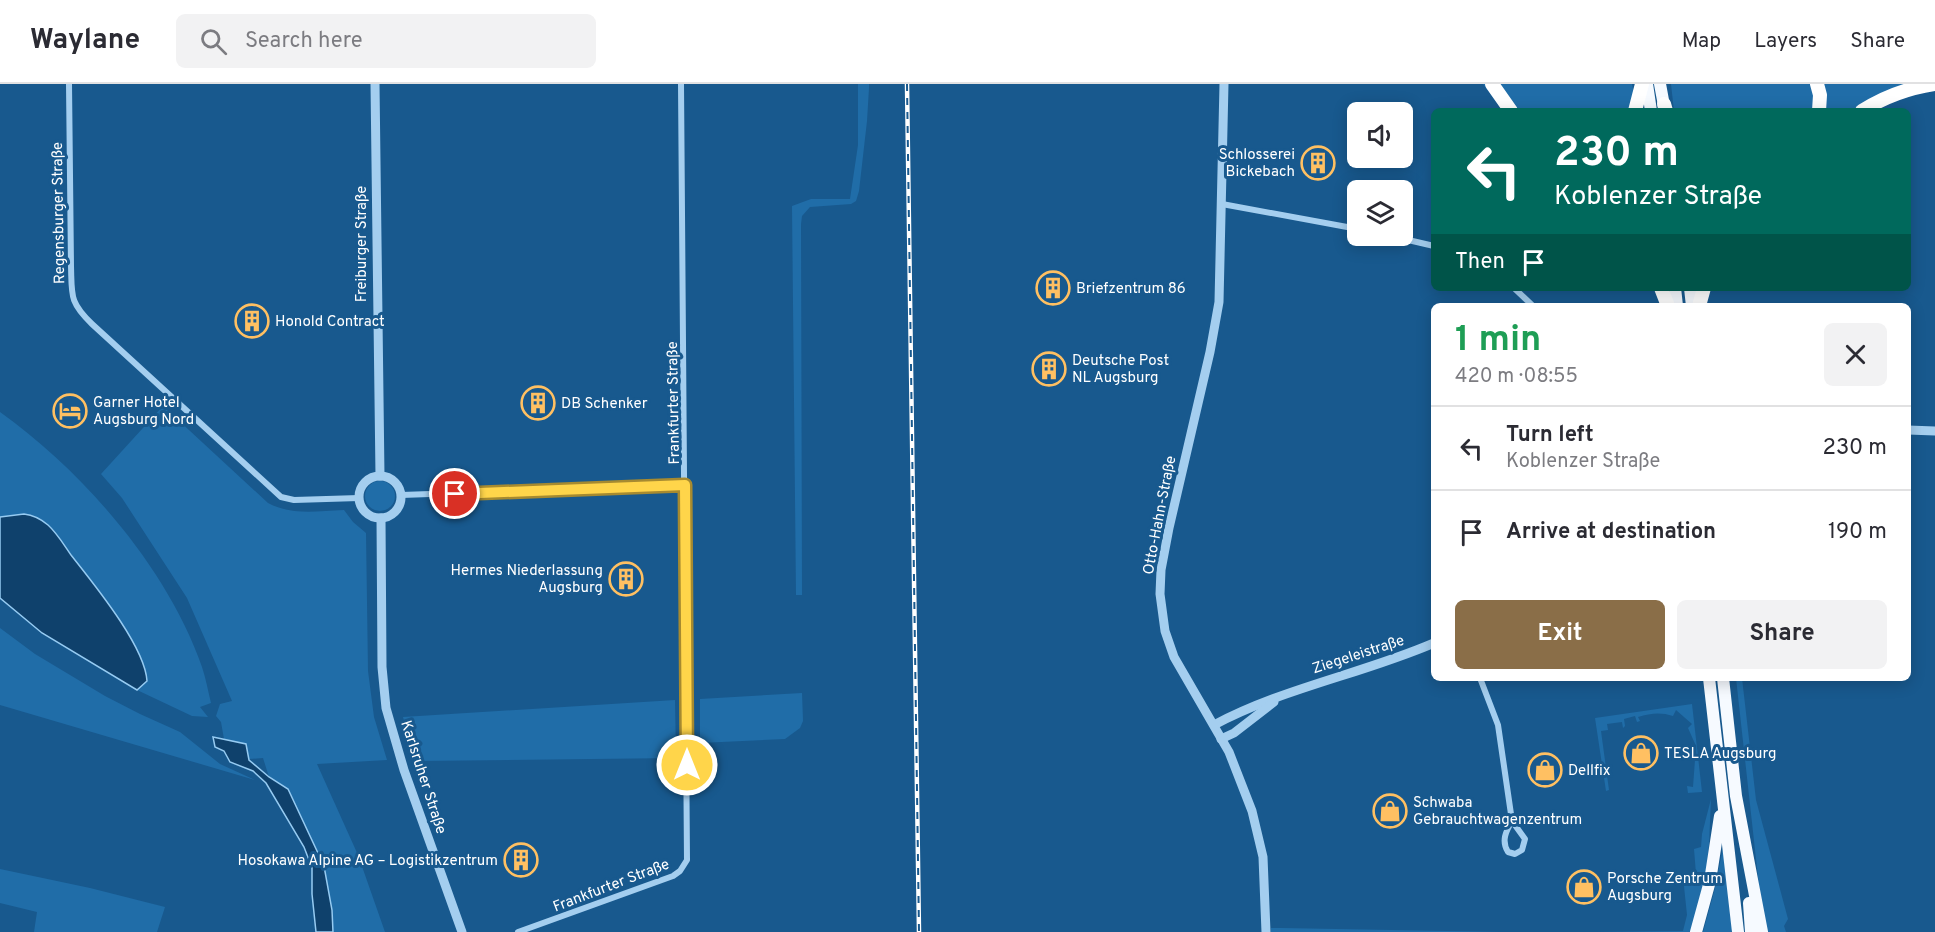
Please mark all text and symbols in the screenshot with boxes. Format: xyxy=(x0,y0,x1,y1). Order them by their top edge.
search box xyxy=(176,14,596,68)
text: Waylane xyxy=(30,23,140,59)
icon: search xyxy=(197,25,230,58)
text: Search here xyxy=(245,28,363,55)
text: Map xyxy=(1682,28,1721,55)
text: Layers xyxy=(1754,28,1817,55)
text: Share xyxy=(1850,28,1905,55)
map controls xyxy=(1347,102,1413,246)
button: sound xyxy=(1347,102,1413,168)
text: 230 m xyxy=(1554,128,1679,181)
icon: left xyxy=(1455,132,1533,210)
street label: Regensburger Straße xyxy=(49,142,70,284)
building icon: Schlosserei Bickebach xyxy=(1300,145,1336,181)
place label: Schlosserei Bickebach xyxy=(1219,146,1295,182)
button: layers xyxy=(1347,180,1413,246)
text: Koblenzer Straße xyxy=(1554,180,1762,214)
street label: Freiburger Straße xyxy=(353,186,372,302)
icon: arrive xyxy=(1517,246,1550,279)
text: Then xyxy=(1455,249,1505,276)
building icon: Briefzentrum 86 xyxy=(1035,270,1071,306)
place label: Briefzentrum 86 xyxy=(1076,280,1186,299)
building icon: Honold Contract xyxy=(234,303,270,339)
place label: Honold Contract xyxy=(275,313,385,332)
text: 1 min xyxy=(1455,318,1541,364)
button: close xyxy=(1824,323,1887,386)
street label: Frankfurter Straße xyxy=(664,341,685,465)
building icon: Deutsche Post NL Augsburg xyxy=(1031,351,1067,387)
place label: Deutsche Post NL Augsburg xyxy=(1072,352,1169,388)
text: 420 m · 08:55 xyxy=(1455,364,1578,390)
building icon: DB Schenker xyxy=(520,385,556,421)
hotel icon: Garner Hotel Augsburg Nord xyxy=(52,393,88,429)
place label: Garner Hotel Augsburg Nord xyxy=(93,394,194,430)
place label: DB Schenker xyxy=(561,395,648,414)
text: Turn left xyxy=(1506,422,1594,449)
icon: left xyxy=(1455,432,1488,465)
text: 230 m xyxy=(1823,435,1887,462)
text: Koblenzer Straße xyxy=(1506,449,1660,475)
street label: Otto-Hahn-Straße xyxy=(1140,454,1181,576)
pin xyxy=(429,468,480,519)
icon: arrive xyxy=(438,477,471,510)
icon: arrive xyxy=(1455,516,1488,549)
text: Arrive at destination xyxy=(1506,519,1716,546)
text: 190 m xyxy=(1828,519,1887,546)
building icon: Hermes Niederlassung Augsburg xyxy=(608,561,644,597)
place label: Hermes Niederlassung Augsburg xyxy=(450,562,603,598)
button: Exit xyxy=(1455,600,1665,669)
button: Share xyxy=(1677,600,1887,669)
street label: Ziegeleistraße xyxy=(1310,632,1407,679)
street label: Karlsruher Straße xyxy=(395,718,450,837)
position arrow xyxy=(655,733,719,797)
shop icon: TESLA Augsburg xyxy=(1623,735,1659,771)
place label: TESLA Augsburg xyxy=(1664,745,1777,764)
shop icon: Dellfix xyxy=(1527,752,1563,788)
place label: Dellfix xyxy=(1568,762,1611,781)
shop icon: Schwaba Gebrauchtwagenzentrum xyxy=(1372,793,1408,829)
place label: Schwaba Gebrauchtwagenzentrum xyxy=(1413,794,1582,830)
building icon: Hosokawa Alpine AG – Logistikzentrum xyxy=(503,842,539,878)
place label: Hosokawa Alpine AG – Logistikzentrum xyxy=(238,852,498,871)
street label: Frankfurter Straße xyxy=(551,855,672,917)
shop icon: Porsche Zentrum Augsburg xyxy=(1566,869,1602,905)
place label: Porsche Zentrum Augsburg xyxy=(1607,870,1723,906)

